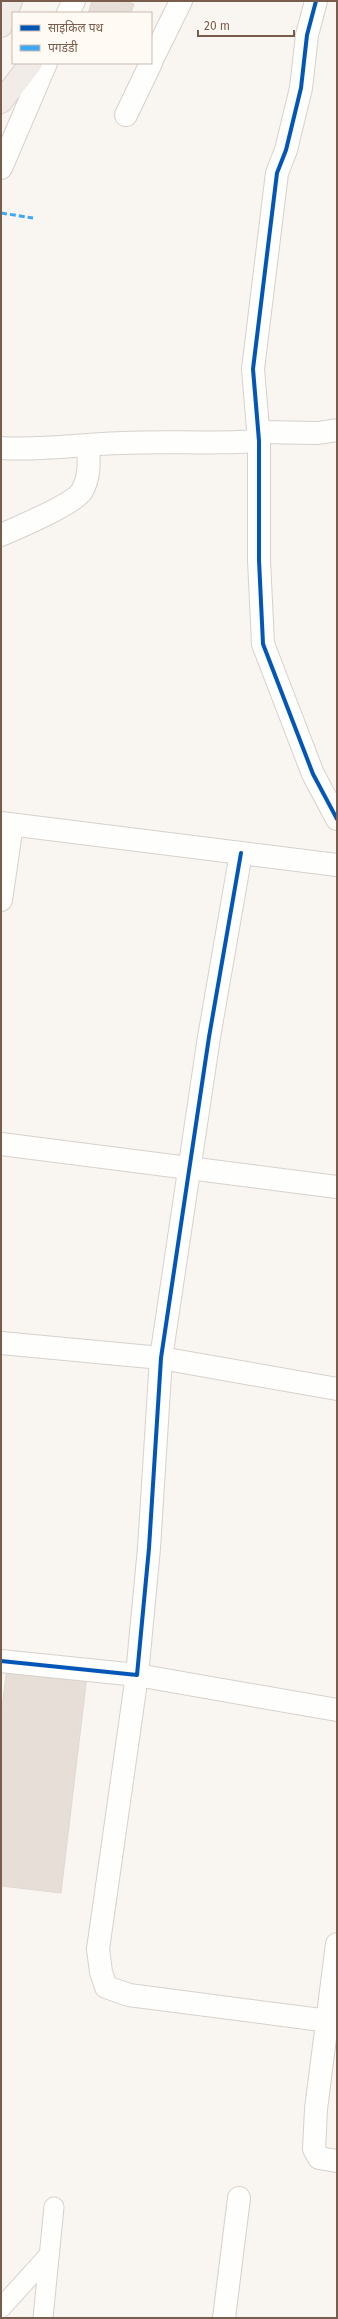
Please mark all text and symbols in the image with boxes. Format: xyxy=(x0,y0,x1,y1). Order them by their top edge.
legend xyxy=(12,12,152,64)
scale bar xyxy=(198,12,294,38)
text: 20 m xyxy=(204,19,230,33)
text: साइकिल पथ xyxy=(48,20,104,35)
text: पगडंडी xyxy=(48,40,78,55)

